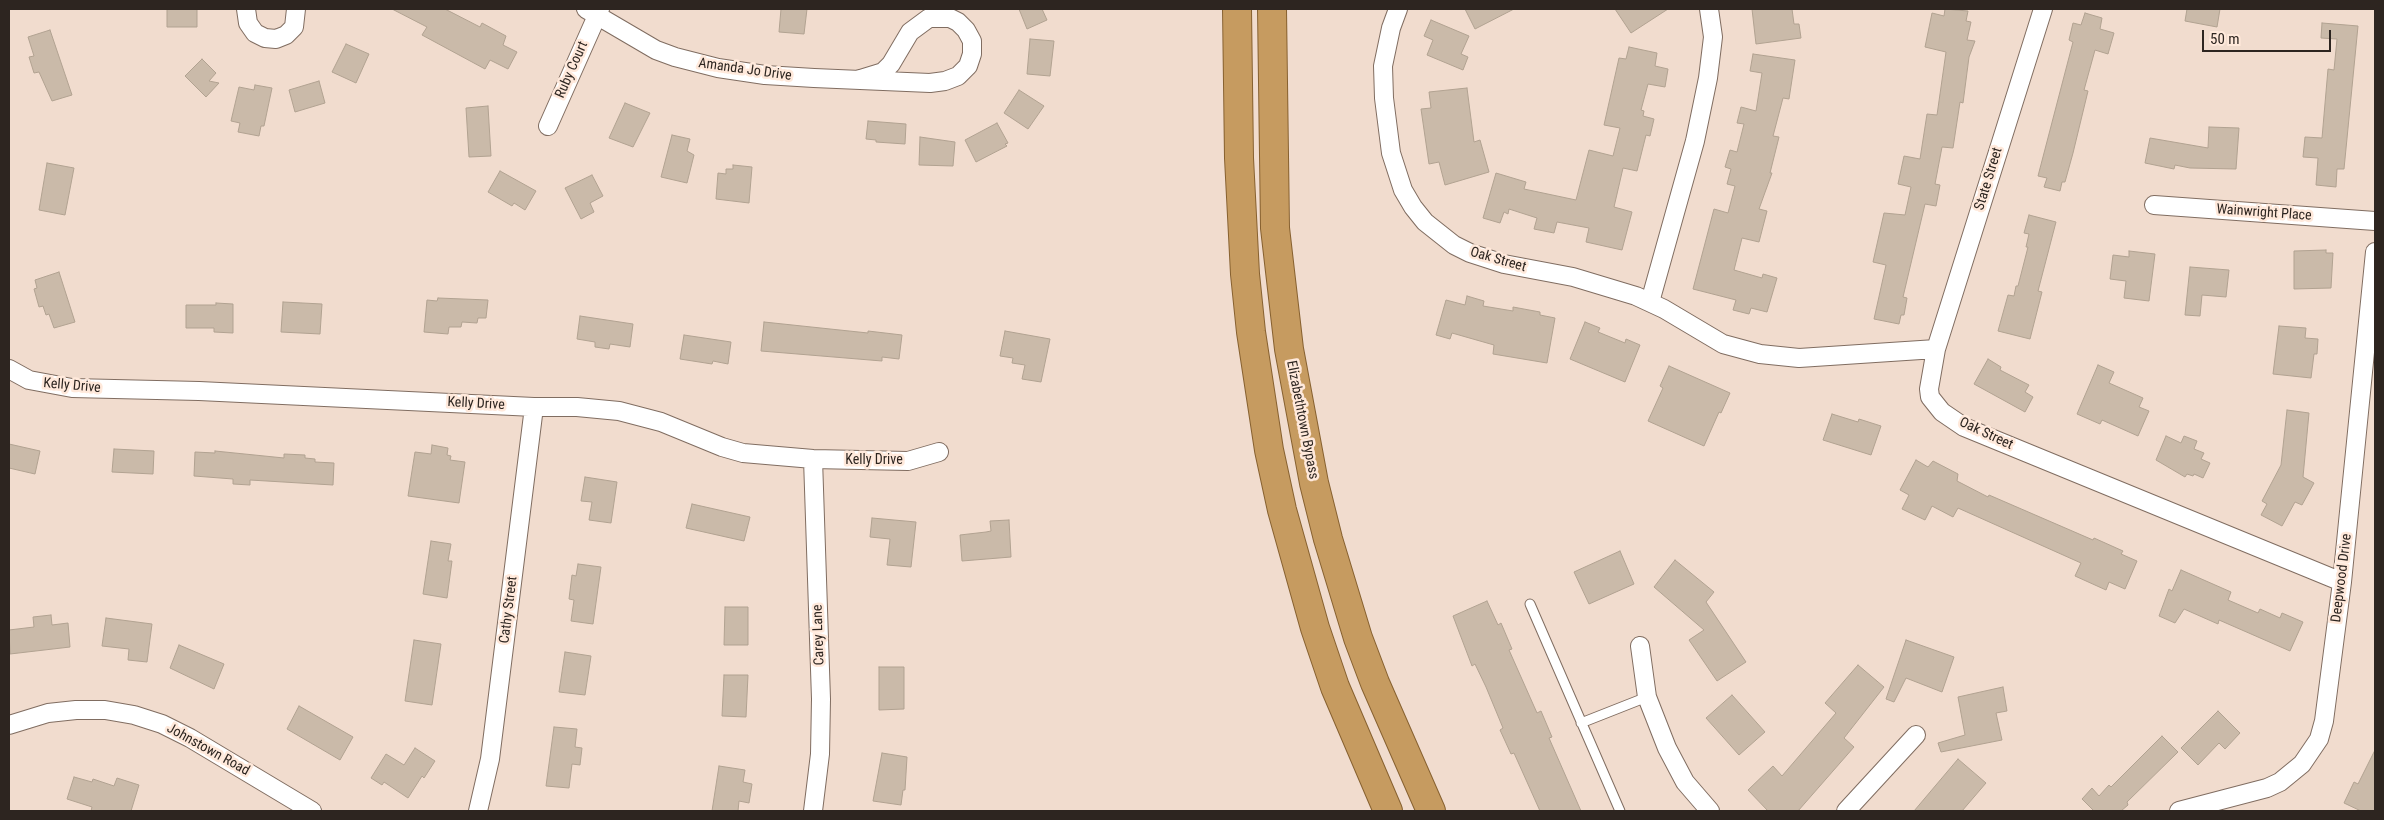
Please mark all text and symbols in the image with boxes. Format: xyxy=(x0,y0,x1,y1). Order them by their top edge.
scale bar xyxy=(2204,20,2333,52)
text: 50 m xyxy=(2210,30,2240,48)
street label: Ruby Court xyxy=(552,39,592,101)
street label: Amanda Jo Drive xyxy=(697,55,793,85)
street label: State Street xyxy=(1971,146,2007,212)
street label: Wainwright Place xyxy=(2216,201,2312,225)
street label: Oak Street xyxy=(1468,244,1528,276)
street label: Elizabethtown Bypass xyxy=(1282,359,1322,481)
street label: Kelly Drive xyxy=(43,375,101,397)
street label: Kelly Drive xyxy=(447,394,505,414)
street label: Oak Street xyxy=(1956,414,2016,454)
street label: Kelly Drive xyxy=(845,452,903,468)
street label: Deepwood Drive xyxy=(2328,533,2356,623)
street label: Cathy Street xyxy=(497,576,521,644)
street label: Carey Lane xyxy=(810,604,828,666)
street label: Johnstown Road xyxy=(164,720,252,780)

